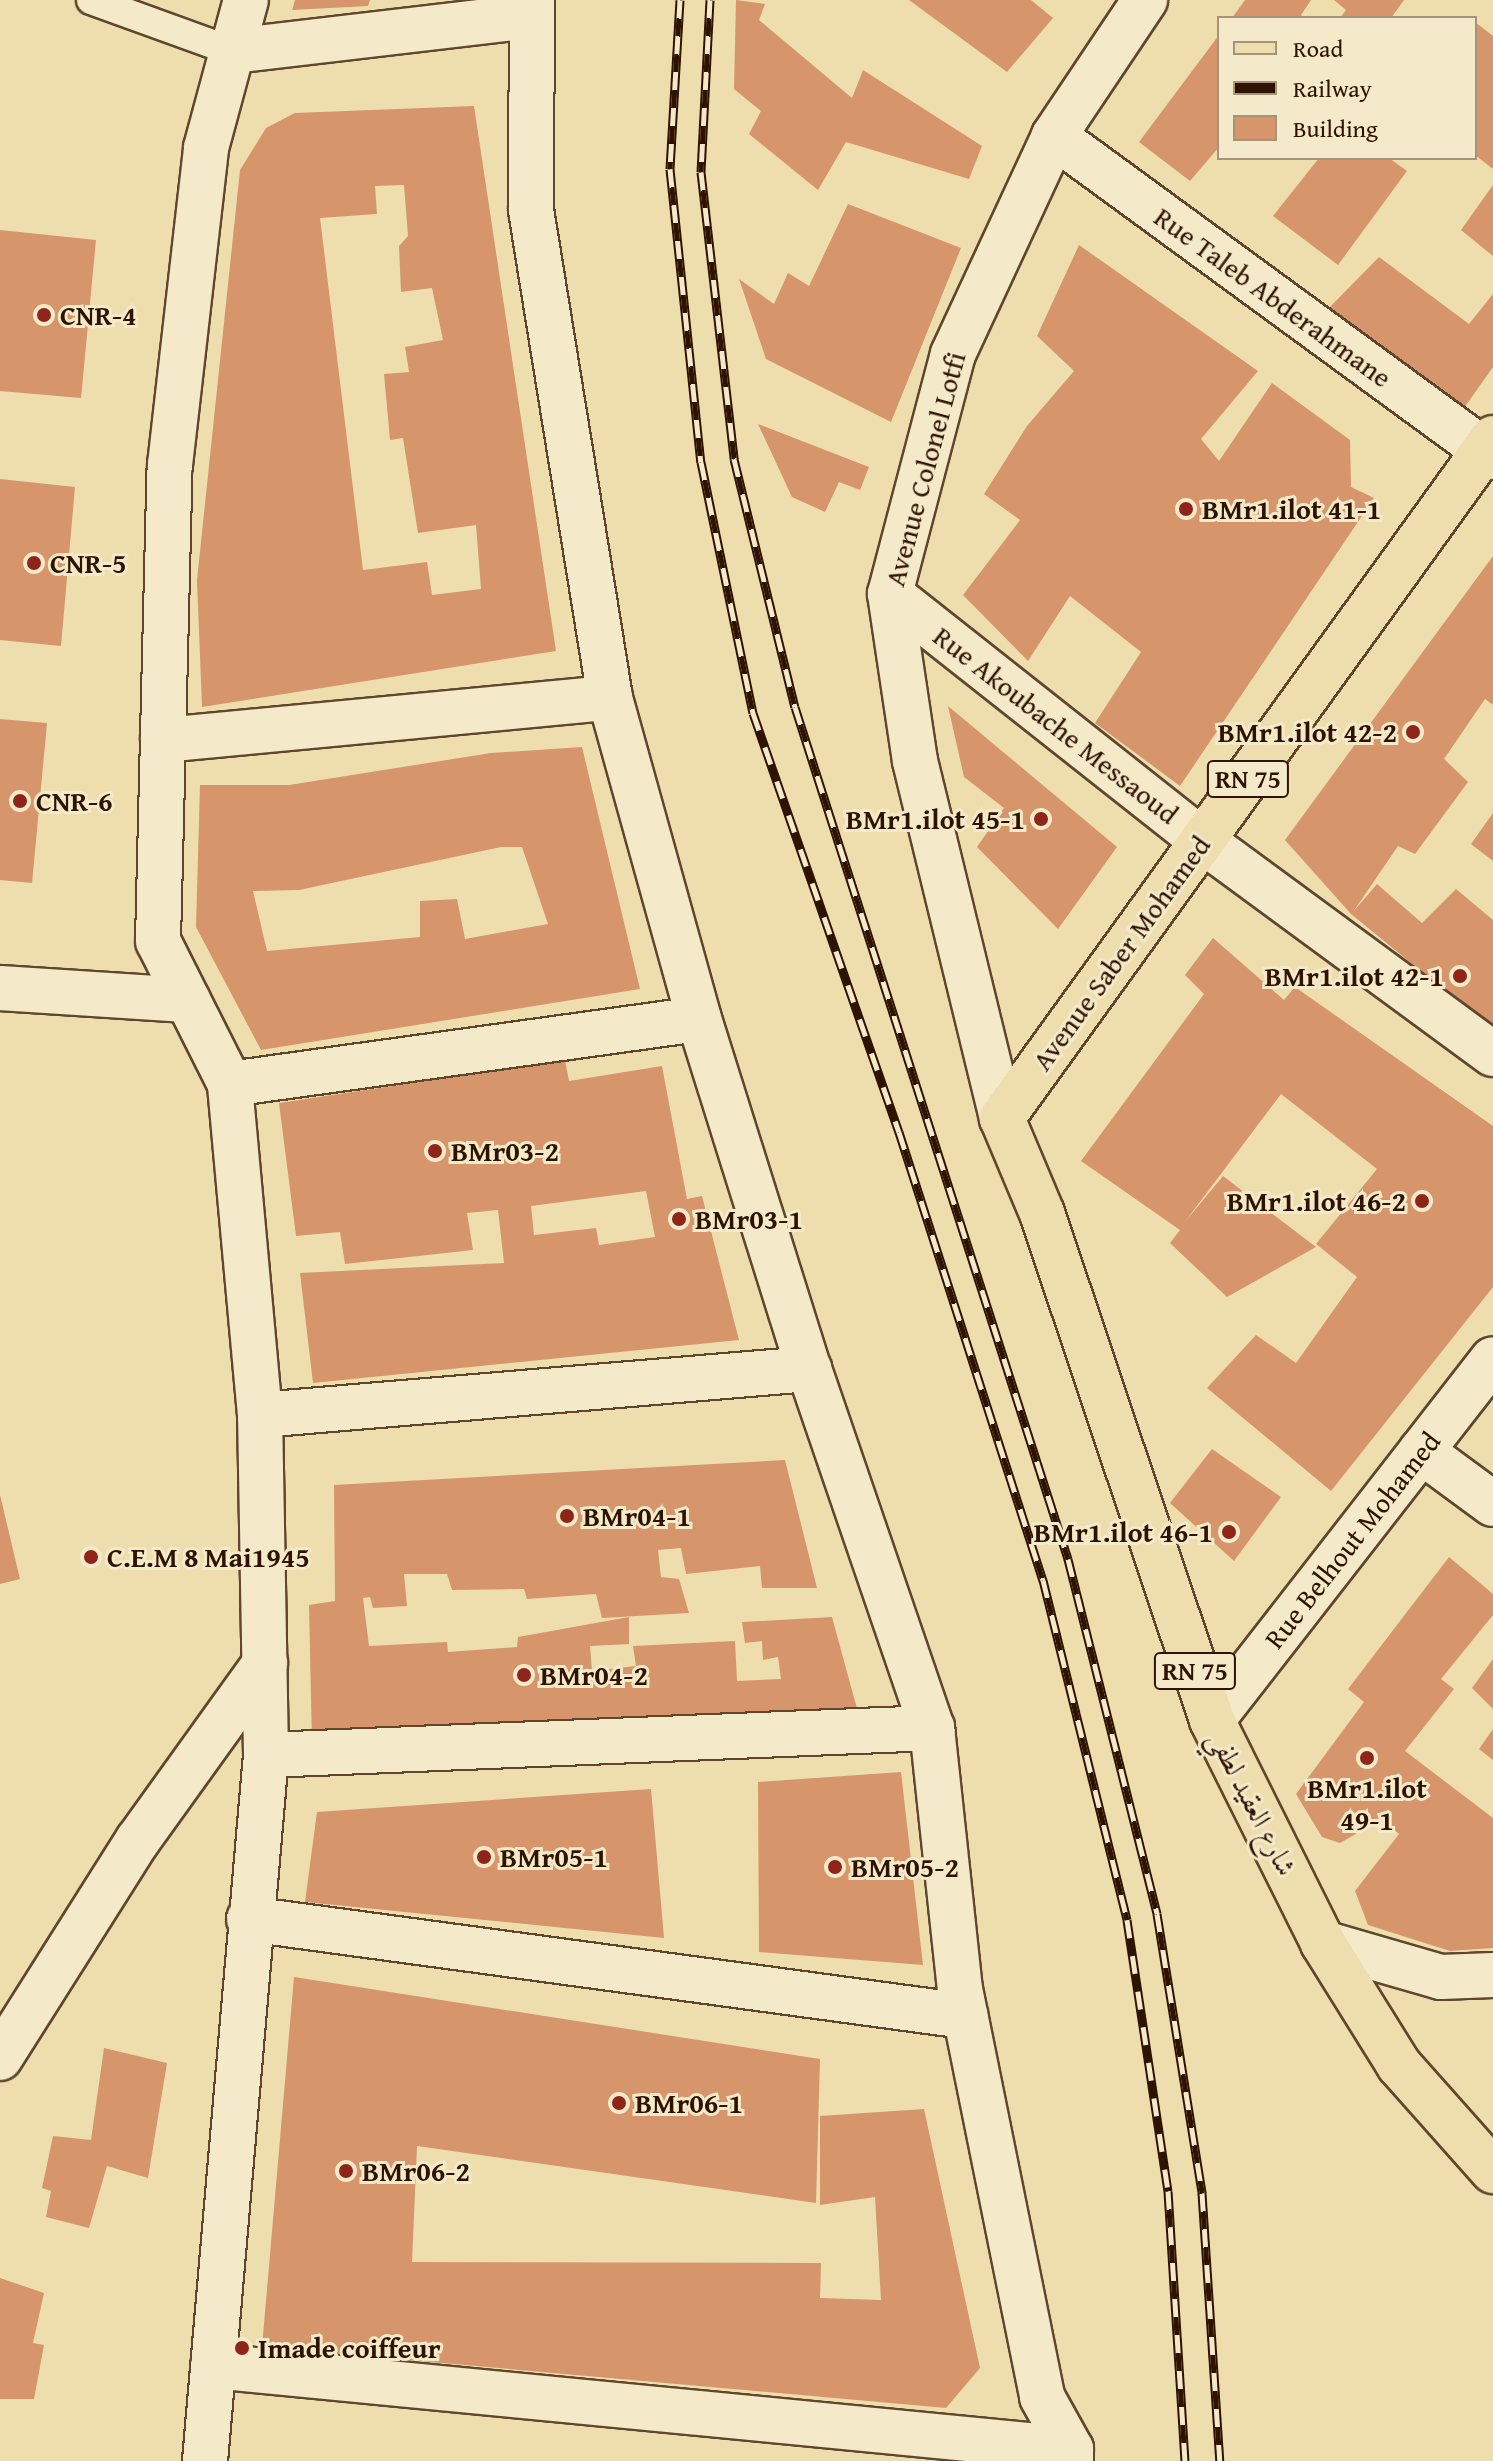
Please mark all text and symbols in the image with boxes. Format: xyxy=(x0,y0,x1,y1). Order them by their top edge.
legend xyxy=(1217,16,1477,160)
text: Road xyxy=(1293,31,1343,66)
text: Railway xyxy=(1293,71,1372,106)
text: Building xyxy=(1293,111,1378,146)
street label: Rue Taleb Abderahmane xyxy=(1148,200,1398,394)
place label: CNR-4 xyxy=(60,298,137,332)
marker: CNR-4 xyxy=(35,306,53,324)
street label: Avenue Colonel Lotfi xyxy=(878,348,972,590)
place label: BMr1.ilot 41-1 xyxy=(1202,492,1381,526)
marker: BMr1.ilot 41-1 xyxy=(1177,500,1195,518)
place label: CNR-5 xyxy=(50,546,127,580)
marker: CNR-5 xyxy=(25,554,43,572)
street label: Rue Akoubache Messaoud xyxy=(927,619,1185,831)
place label: BMr1.ilot 42-2 xyxy=(1218,715,1397,749)
marker: BMr1.ilot 42-2 xyxy=(1404,723,1422,741)
road number: RN 75 xyxy=(1206,757,1290,801)
place label: CNR-6 xyxy=(36,784,113,818)
marker: CNR-6 xyxy=(11,792,29,810)
place label: BMr1.ilot 45-1 xyxy=(846,802,1025,836)
marker: BMr1.ilot 45-1 xyxy=(1032,810,1050,828)
street label: Avenue Saber Mohamed xyxy=(1025,829,1217,1077)
place label: BMr1.ilot 42-1 xyxy=(1265,959,1444,993)
marker: BMr1.ilot 42-1 xyxy=(1451,967,1469,985)
place label: BMr03-2 xyxy=(451,1134,559,1168)
marker: BMr03-2 xyxy=(426,1142,444,1160)
place label: BMr1.ilot 46-2 xyxy=(1227,1184,1406,1218)
marker: BMr1.ilot 46-2 xyxy=(1413,1192,1431,1210)
place label: BMr03-1 xyxy=(695,1202,803,1236)
marker: BMr03-1 xyxy=(670,1210,688,1228)
street label: Rue Belhout Mohamed xyxy=(1257,1425,1447,1655)
place label: BMr04-1 xyxy=(583,1499,691,1533)
marker: BMr04-1 xyxy=(558,1507,576,1525)
place label: BMr1.ilot 46-1 xyxy=(1034,1515,1213,1549)
marker: BMr1.ilot 46-1 xyxy=(1220,1523,1238,1541)
place label: C.E.M 8 Mai1945 xyxy=(107,1540,310,1574)
marker: C.E.M 8 Mai1945 xyxy=(82,1548,100,1566)
road number: RN 75 xyxy=(1153,1649,1237,1693)
place label: BMr04-2 xyxy=(540,1658,648,1692)
marker: BMr04-2 xyxy=(515,1666,533,1684)
street label: شارع العقيد لطفي xyxy=(1202,1725,1304,1881)
marker: BMr1.ilot 49-1 xyxy=(1358,1749,1376,1767)
place label: BMr1.ilot 49-1 xyxy=(1307,1771,1427,1837)
place label: BMr05-1 xyxy=(500,1840,608,1874)
marker: BMr05-1 xyxy=(475,1848,493,1866)
place label: BMr05-2 xyxy=(851,1850,959,1884)
marker: BMr05-2 xyxy=(826,1858,844,1876)
place label: BMr06-1 xyxy=(635,2086,743,2120)
marker: BMr06-1 xyxy=(610,2094,628,2112)
place label: BMr06-2 xyxy=(362,2154,470,2188)
marker: BMr06-2 xyxy=(337,2162,355,2180)
place label: Imade coiffeur xyxy=(258,2331,441,2365)
marker: Imade coiffeur xyxy=(233,2339,251,2357)

